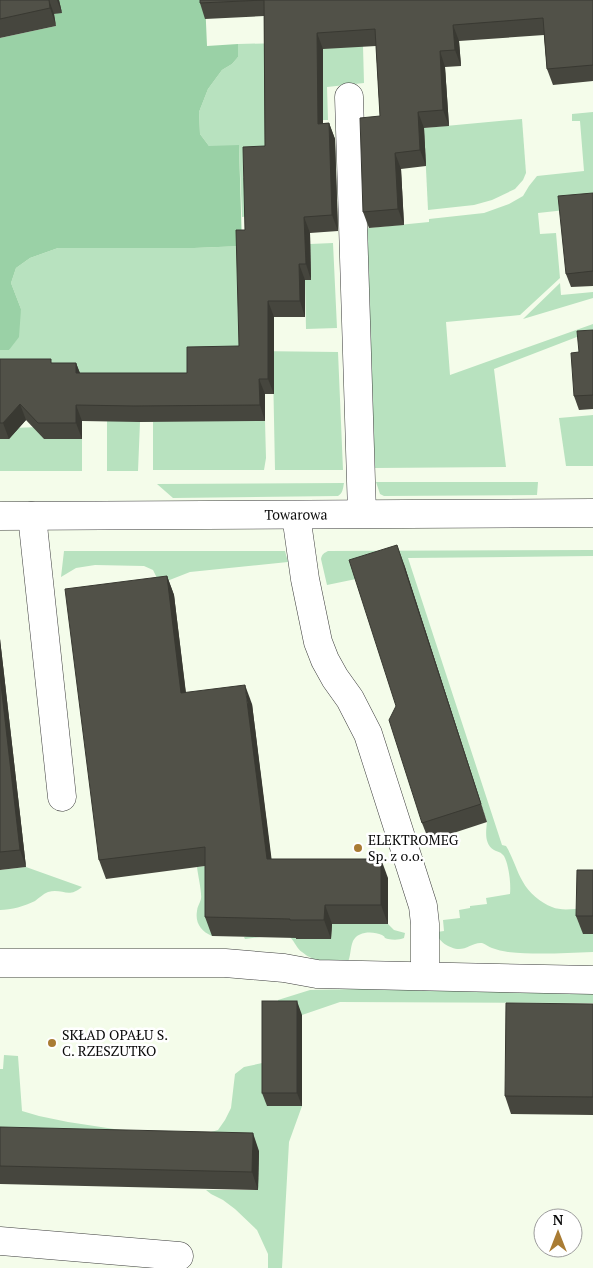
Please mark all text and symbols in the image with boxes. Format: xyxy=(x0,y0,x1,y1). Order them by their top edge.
street label: Towarowa xyxy=(264,504,327,524)
place label: ELEKTROMEG Sp. z o.o. xyxy=(368,830,459,865)
marker: ELEKTROMEG Sp. z o.o. xyxy=(352,842,364,854)
place label: SKŁAD OPAŁU S. C. RZESZUTKO xyxy=(62,1025,168,1060)
marker: SKŁAD OPAŁU S. C. RZESZUTKO xyxy=(46,1037,58,1049)
north arrow xyxy=(533,1208,583,1258)
text: N xyxy=(553,1210,564,1229)

